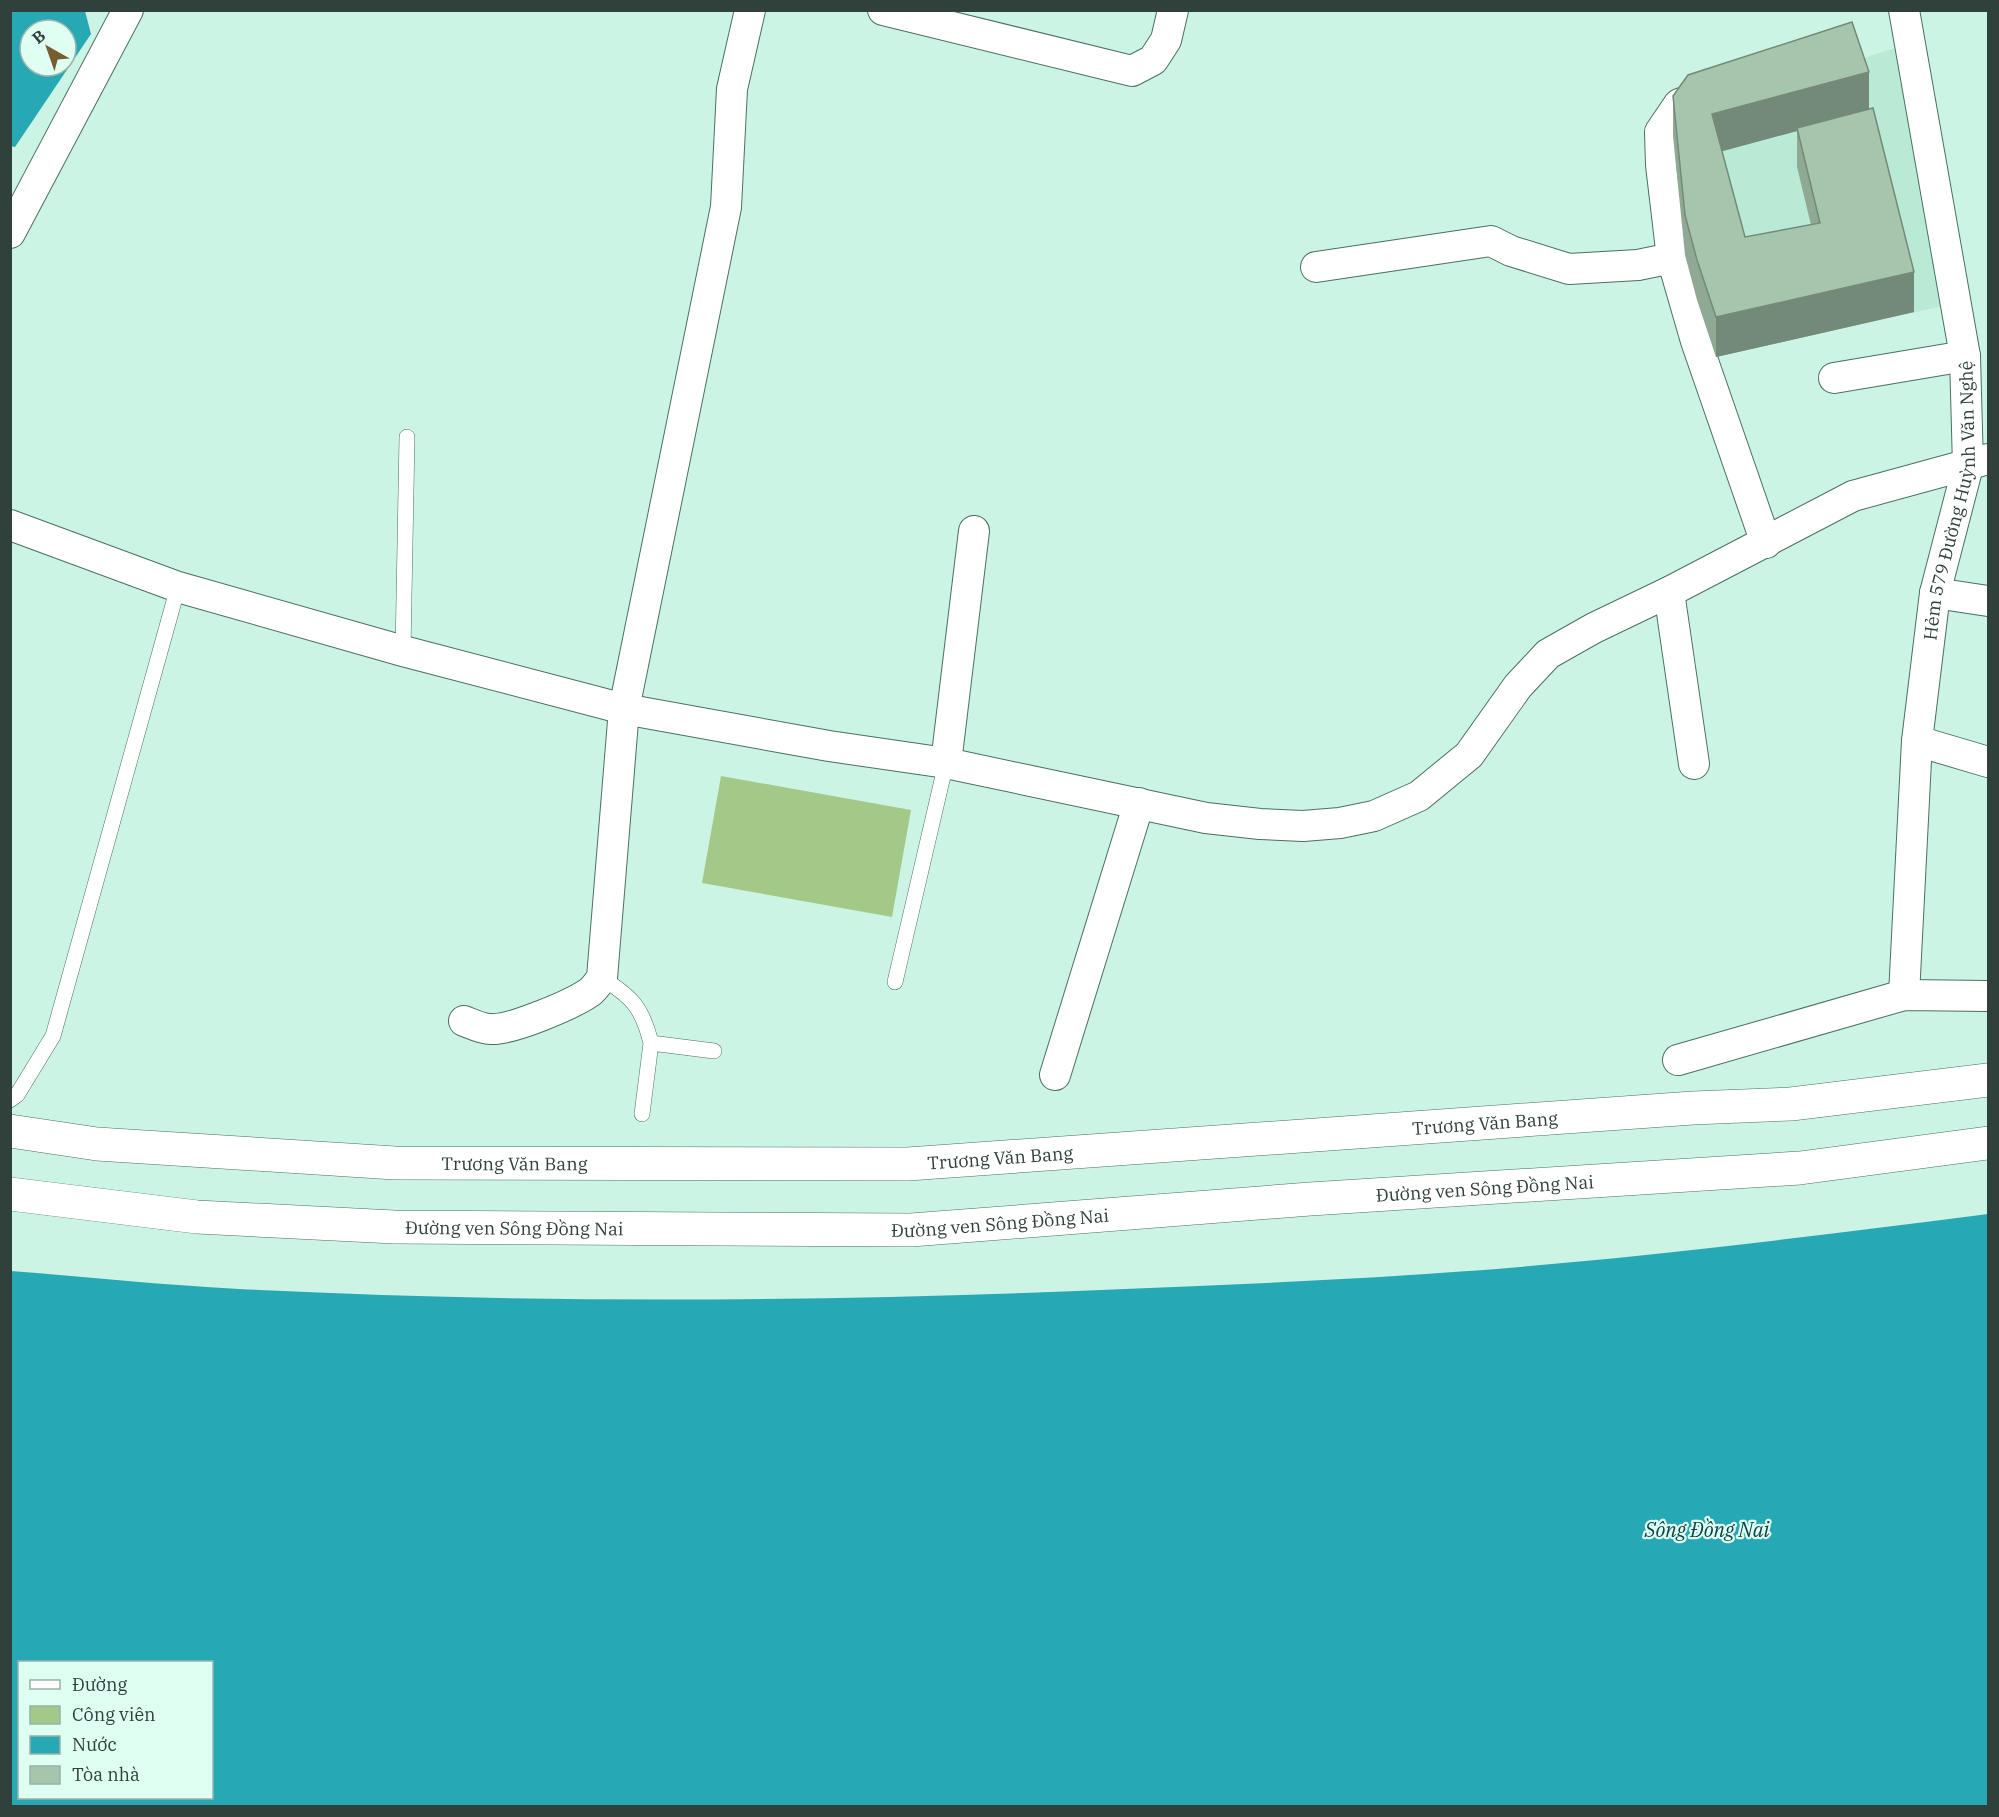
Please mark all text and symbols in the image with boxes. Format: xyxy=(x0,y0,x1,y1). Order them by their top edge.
north arrow xyxy=(18,18,78,78)
text: B xyxy=(28,25,49,48)
street label: Hẻm 579 Đường Huỳnh Văn Nghệ xyxy=(1918,360,1980,641)
street label: Trương Văn Bang xyxy=(1411,1106,1559,1140)
street label: Trương Văn Bang xyxy=(926,1141,1074,1174)
street label: Trương Văn Bang xyxy=(441,1152,588,1175)
street label: Đường ven Sông Đồng Nai xyxy=(1375,1170,1595,1206)
street label: Đường ven Sông Đồng Nai xyxy=(891,1203,1110,1242)
street label: Đường ven Sông Đồng Nai xyxy=(405,1216,624,1240)
water label: Sông Đồng Nai xyxy=(1643,1516,1770,1543)
legend xyxy=(18,1661,213,1799)
text: Đường xyxy=(72,1673,128,1696)
text: Công viên xyxy=(72,1703,156,1726)
text: Nước xyxy=(72,1733,117,1756)
text: Tòa nhà xyxy=(72,1763,140,1786)

